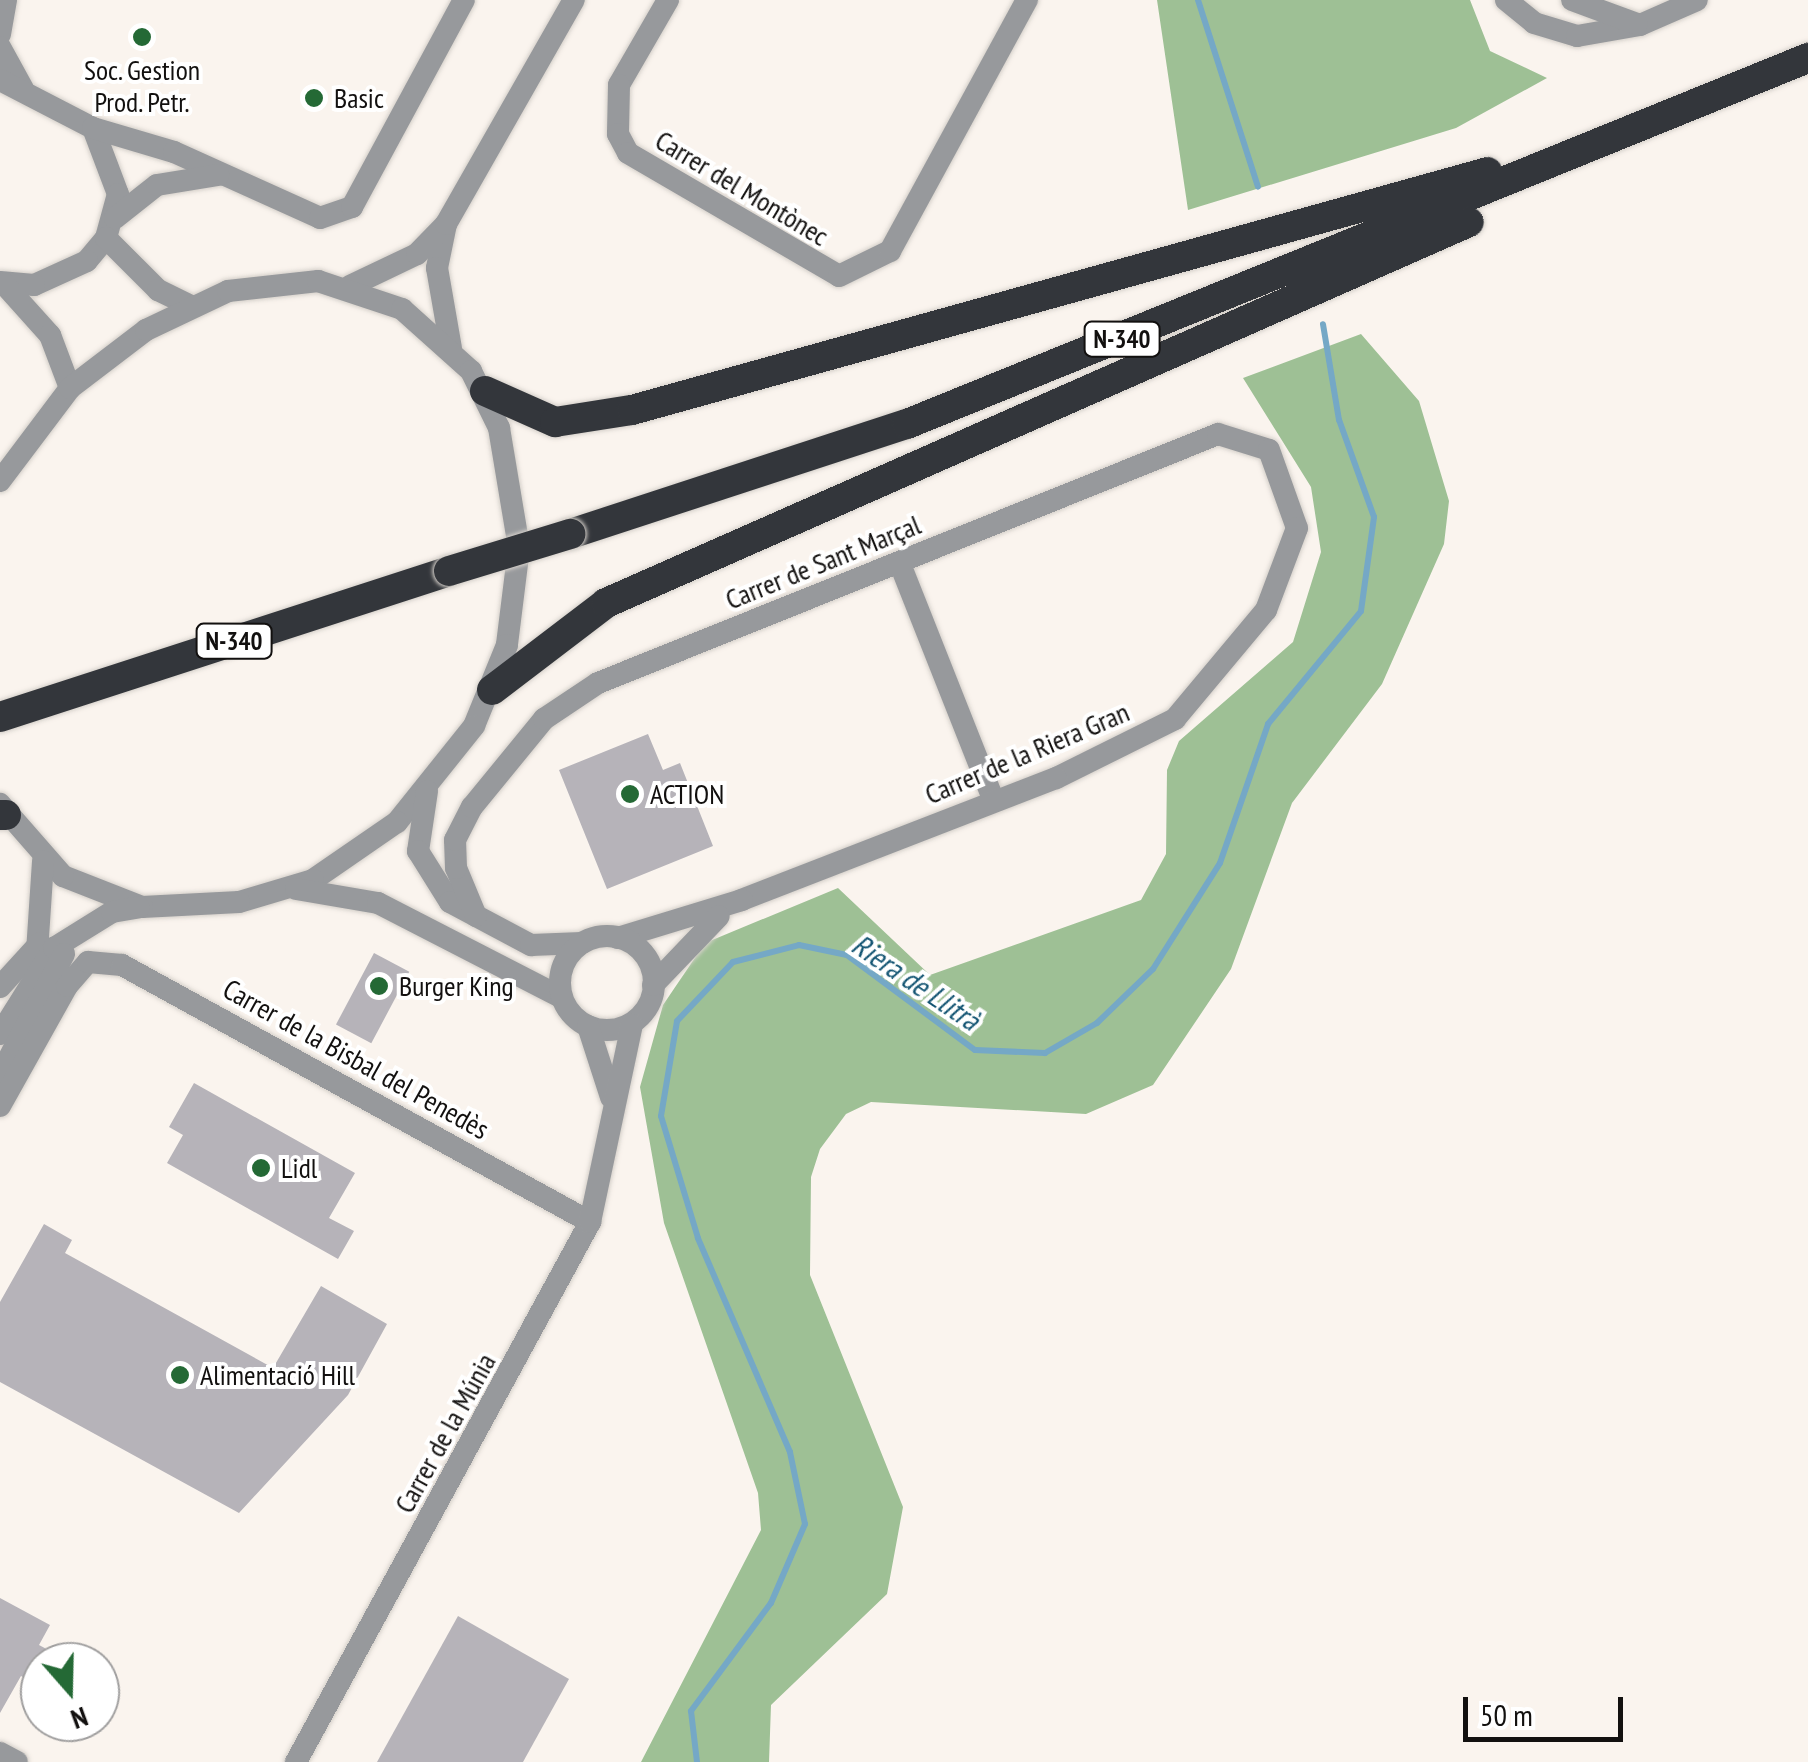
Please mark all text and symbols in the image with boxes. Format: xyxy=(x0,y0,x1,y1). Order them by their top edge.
marker: Soc. Gestion Prod. Petr. xyxy=(131,26,153,48)
place label: Soc. Gestion Prod. Petr. xyxy=(83,53,201,119)
place label: Basic xyxy=(334,81,384,115)
marker: Basic xyxy=(303,87,325,109)
street label: Carrer del Montònec xyxy=(649,123,835,253)
road number: N-340 xyxy=(1082,319,1162,359)
street label: Carrer de Sant Marçal xyxy=(721,508,925,616)
road number: N-340 xyxy=(194,621,274,661)
street label: Carrer de la Riera Gran xyxy=(920,695,1134,811)
place label: ACTION xyxy=(650,777,724,811)
marker: ACTION xyxy=(619,783,641,805)
water label: Riera de Llitrà xyxy=(845,926,987,1038)
place label: Burger King xyxy=(399,969,514,1003)
street label: Carrer de la Bisbal del Penedès xyxy=(217,972,495,1146)
marker: Burger King xyxy=(368,975,390,997)
place label: Lidl xyxy=(281,1151,317,1185)
marker: Lidl xyxy=(250,1157,272,1179)
street label: Carrer de la Múnia xyxy=(387,1347,503,1519)
place label: Alimentació Hill xyxy=(200,1358,355,1392)
marker: Alimentació Hill xyxy=(169,1364,191,1386)
north arrow xyxy=(20,1642,120,1742)
scale bar xyxy=(1468,1677,1628,1739)
text: 50 m xyxy=(1480,1695,1533,1734)
text: N xyxy=(66,1699,93,1739)

